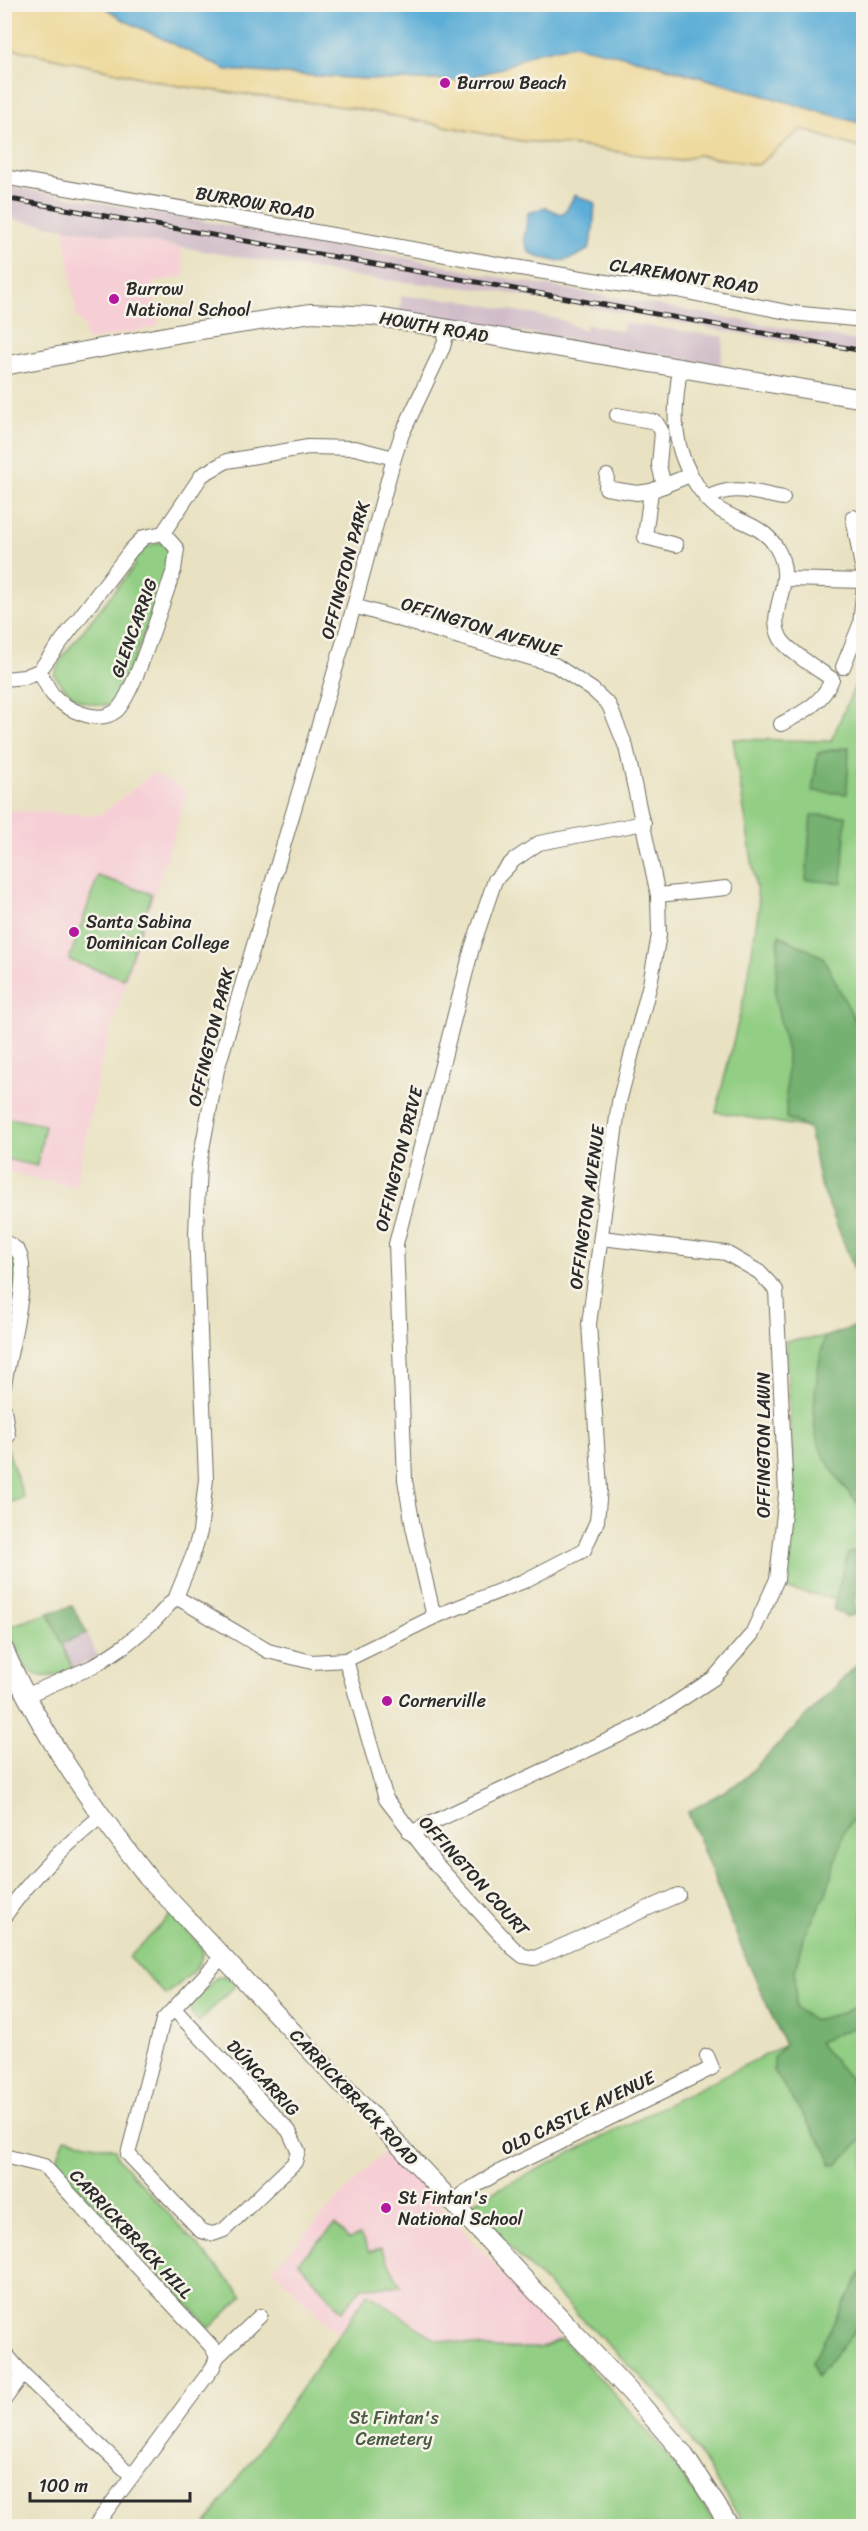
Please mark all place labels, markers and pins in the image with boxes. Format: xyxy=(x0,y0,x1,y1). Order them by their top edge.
place label: Burrow Beach xyxy=(457,67,567,99)
marker: Burrow Beach xyxy=(438,76,452,90)
place label: Burrow National School xyxy=(126,273,252,326)
marker: Burrow National School xyxy=(107,292,121,306)
place label: Santa Sabina Dominican College xyxy=(86,906,229,959)
marker: Santa Sabina Dominican College xyxy=(67,925,81,939)
place label: Cornerville xyxy=(399,1685,486,1717)
marker: Cornerville xyxy=(380,1694,394,1708)
place label: St Fintan's National School xyxy=(398,2182,524,2235)
marker: St Fintan's National School xyxy=(379,2201,393,2215)

